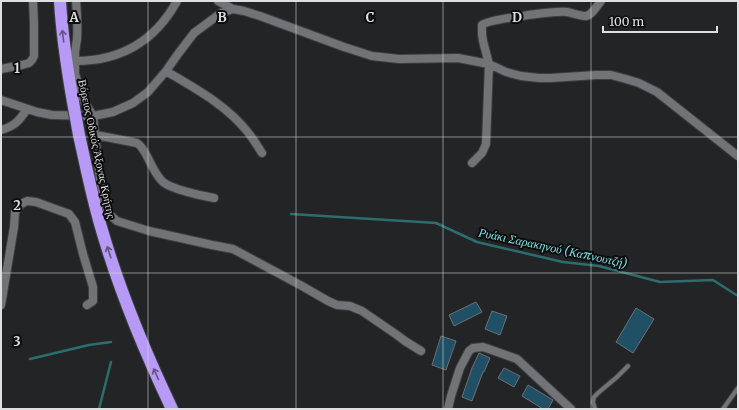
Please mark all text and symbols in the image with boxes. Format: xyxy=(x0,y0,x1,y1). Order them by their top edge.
scale bar xyxy=(603,8,717,34)
text: A xyxy=(68,9,79,26)
text: B xyxy=(217,9,227,26)
text: C xyxy=(366,9,375,26)
text: D xyxy=(512,9,522,26)
text: 100 m xyxy=(609,14,644,29)
one-way arrow xyxy=(59,30,67,43)
text: 1 xyxy=(14,60,20,77)
street label: Βόρειος Οδικός Άξονας Κρήτης xyxy=(75,78,119,220)
text: 2 xyxy=(13,197,21,214)
water label: Ρυάκι Σαρακηνού (Καπνουτζή) xyxy=(476,224,629,271)
one-way arrow xyxy=(105,246,112,259)
text: 3 xyxy=(13,333,21,350)
one-way arrow xyxy=(151,368,159,380)

